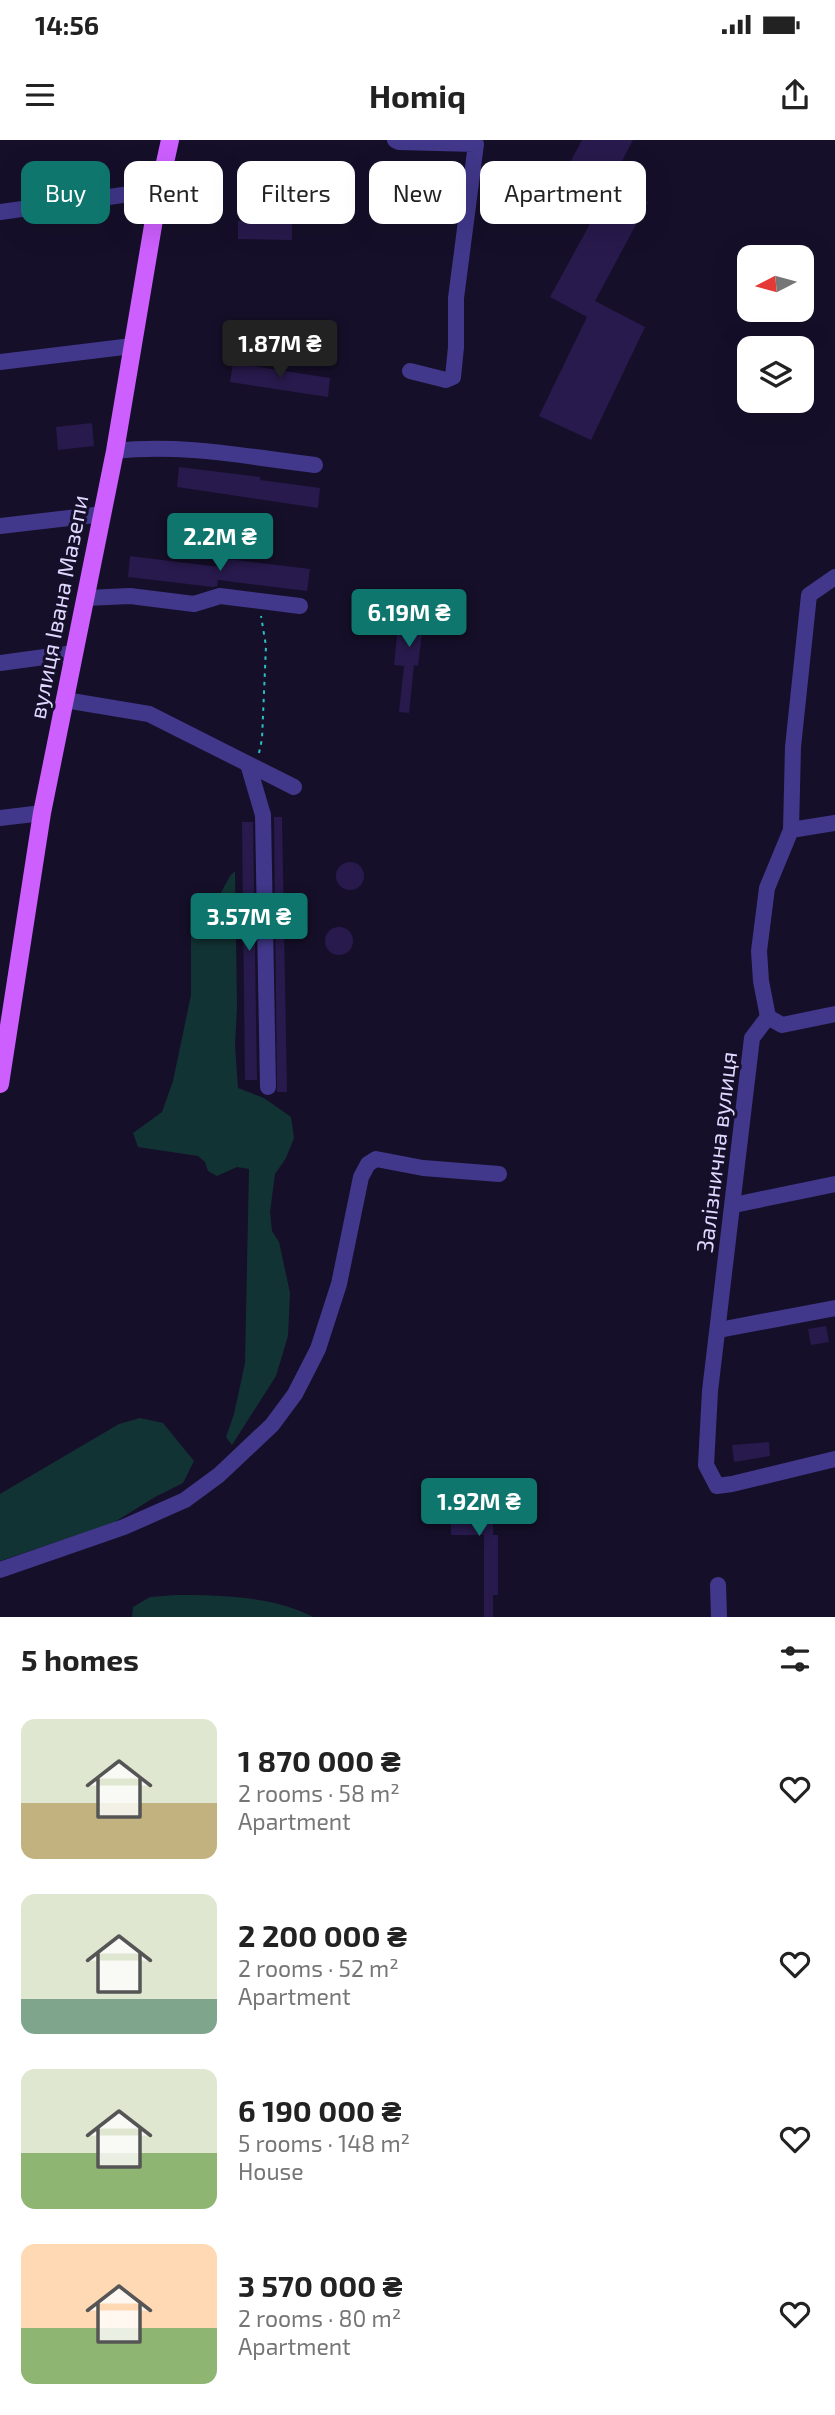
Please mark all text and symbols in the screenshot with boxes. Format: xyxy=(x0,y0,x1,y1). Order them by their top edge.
text: 14:56 xyxy=(35,9,99,40)
icon: menu xyxy=(21,76,59,114)
text: Homiq xyxy=(369,76,466,114)
icon: share xyxy=(776,76,814,114)
chip: Buy xyxy=(21,161,110,224)
chip: Rent xyxy=(124,161,223,224)
chip: Filters xyxy=(237,161,355,224)
chip: New xyxy=(369,161,466,224)
chip: Apartment xyxy=(480,161,646,224)
north arrow xyxy=(737,245,814,322)
map controls xyxy=(737,245,814,413)
pin: 1.87M ₴ xyxy=(215,320,345,380)
text: 1.87M ₴ xyxy=(238,329,322,357)
button: layers xyxy=(737,336,814,413)
street label: вулиця Івана Мазепи xyxy=(23,492,94,722)
pin: 2.2M ₴ xyxy=(163,514,277,573)
text: 2.2M ₴ xyxy=(183,522,257,550)
pin: 6.19M ₴ xyxy=(344,589,474,649)
text: 6.19M ₴ xyxy=(367,598,451,626)
pin: 3.57M ₴ xyxy=(184,894,314,953)
text: 3.57M ₴ xyxy=(207,902,291,930)
street label: Залізнична вулиця xyxy=(690,1050,743,1254)
pin: 1.92M ₴ xyxy=(414,1478,544,1538)
text: 1.92M ₴ xyxy=(437,1487,521,1515)
icon: filters xyxy=(776,1640,814,1678)
text: 5 homes xyxy=(21,1641,139,1677)
text: 1 870 000 ₴ xyxy=(238,1742,401,1778)
icon: home xyxy=(77,1747,161,1831)
icon: heart xyxy=(776,1770,814,1808)
text: 2 rooms · 58 m² xyxy=(238,1779,400,1807)
text: Apartment xyxy=(238,1807,351,1835)
text: 2 200 000 ₴ xyxy=(238,1917,407,1953)
icon: home xyxy=(77,1922,161,2006)
icon: heart xyxy=(776,1945,814,1983)
text: 2 rooms · 52 m² xyxy=(238,1954,399,1982)
text: Apartment xyxy=(238,1982,351,2010)
text: 6 190 000 ₴ xyxy=(238,2092,402,2128)
icon: home xyxy=(77,2097,161,2181)
icon: heart xyxy=(776,2120,814,2158)
text: 5 rooms · 148 m² xyxy=(238,2129,410,2157)
text: House xyxy=(238,2157,304,2185)
text: 3 570 000 ₴ xyxy=(238,2267,403,2303)
icon: home xyxy=(77,2272,161,2356)
icon: heart xyxy=(776,2295,814,2333)
text: 2 rooms · 80 m² xyxy=(238,2304,401,2332)
text: Apartment xyxy=(238,2332,351,2360)

